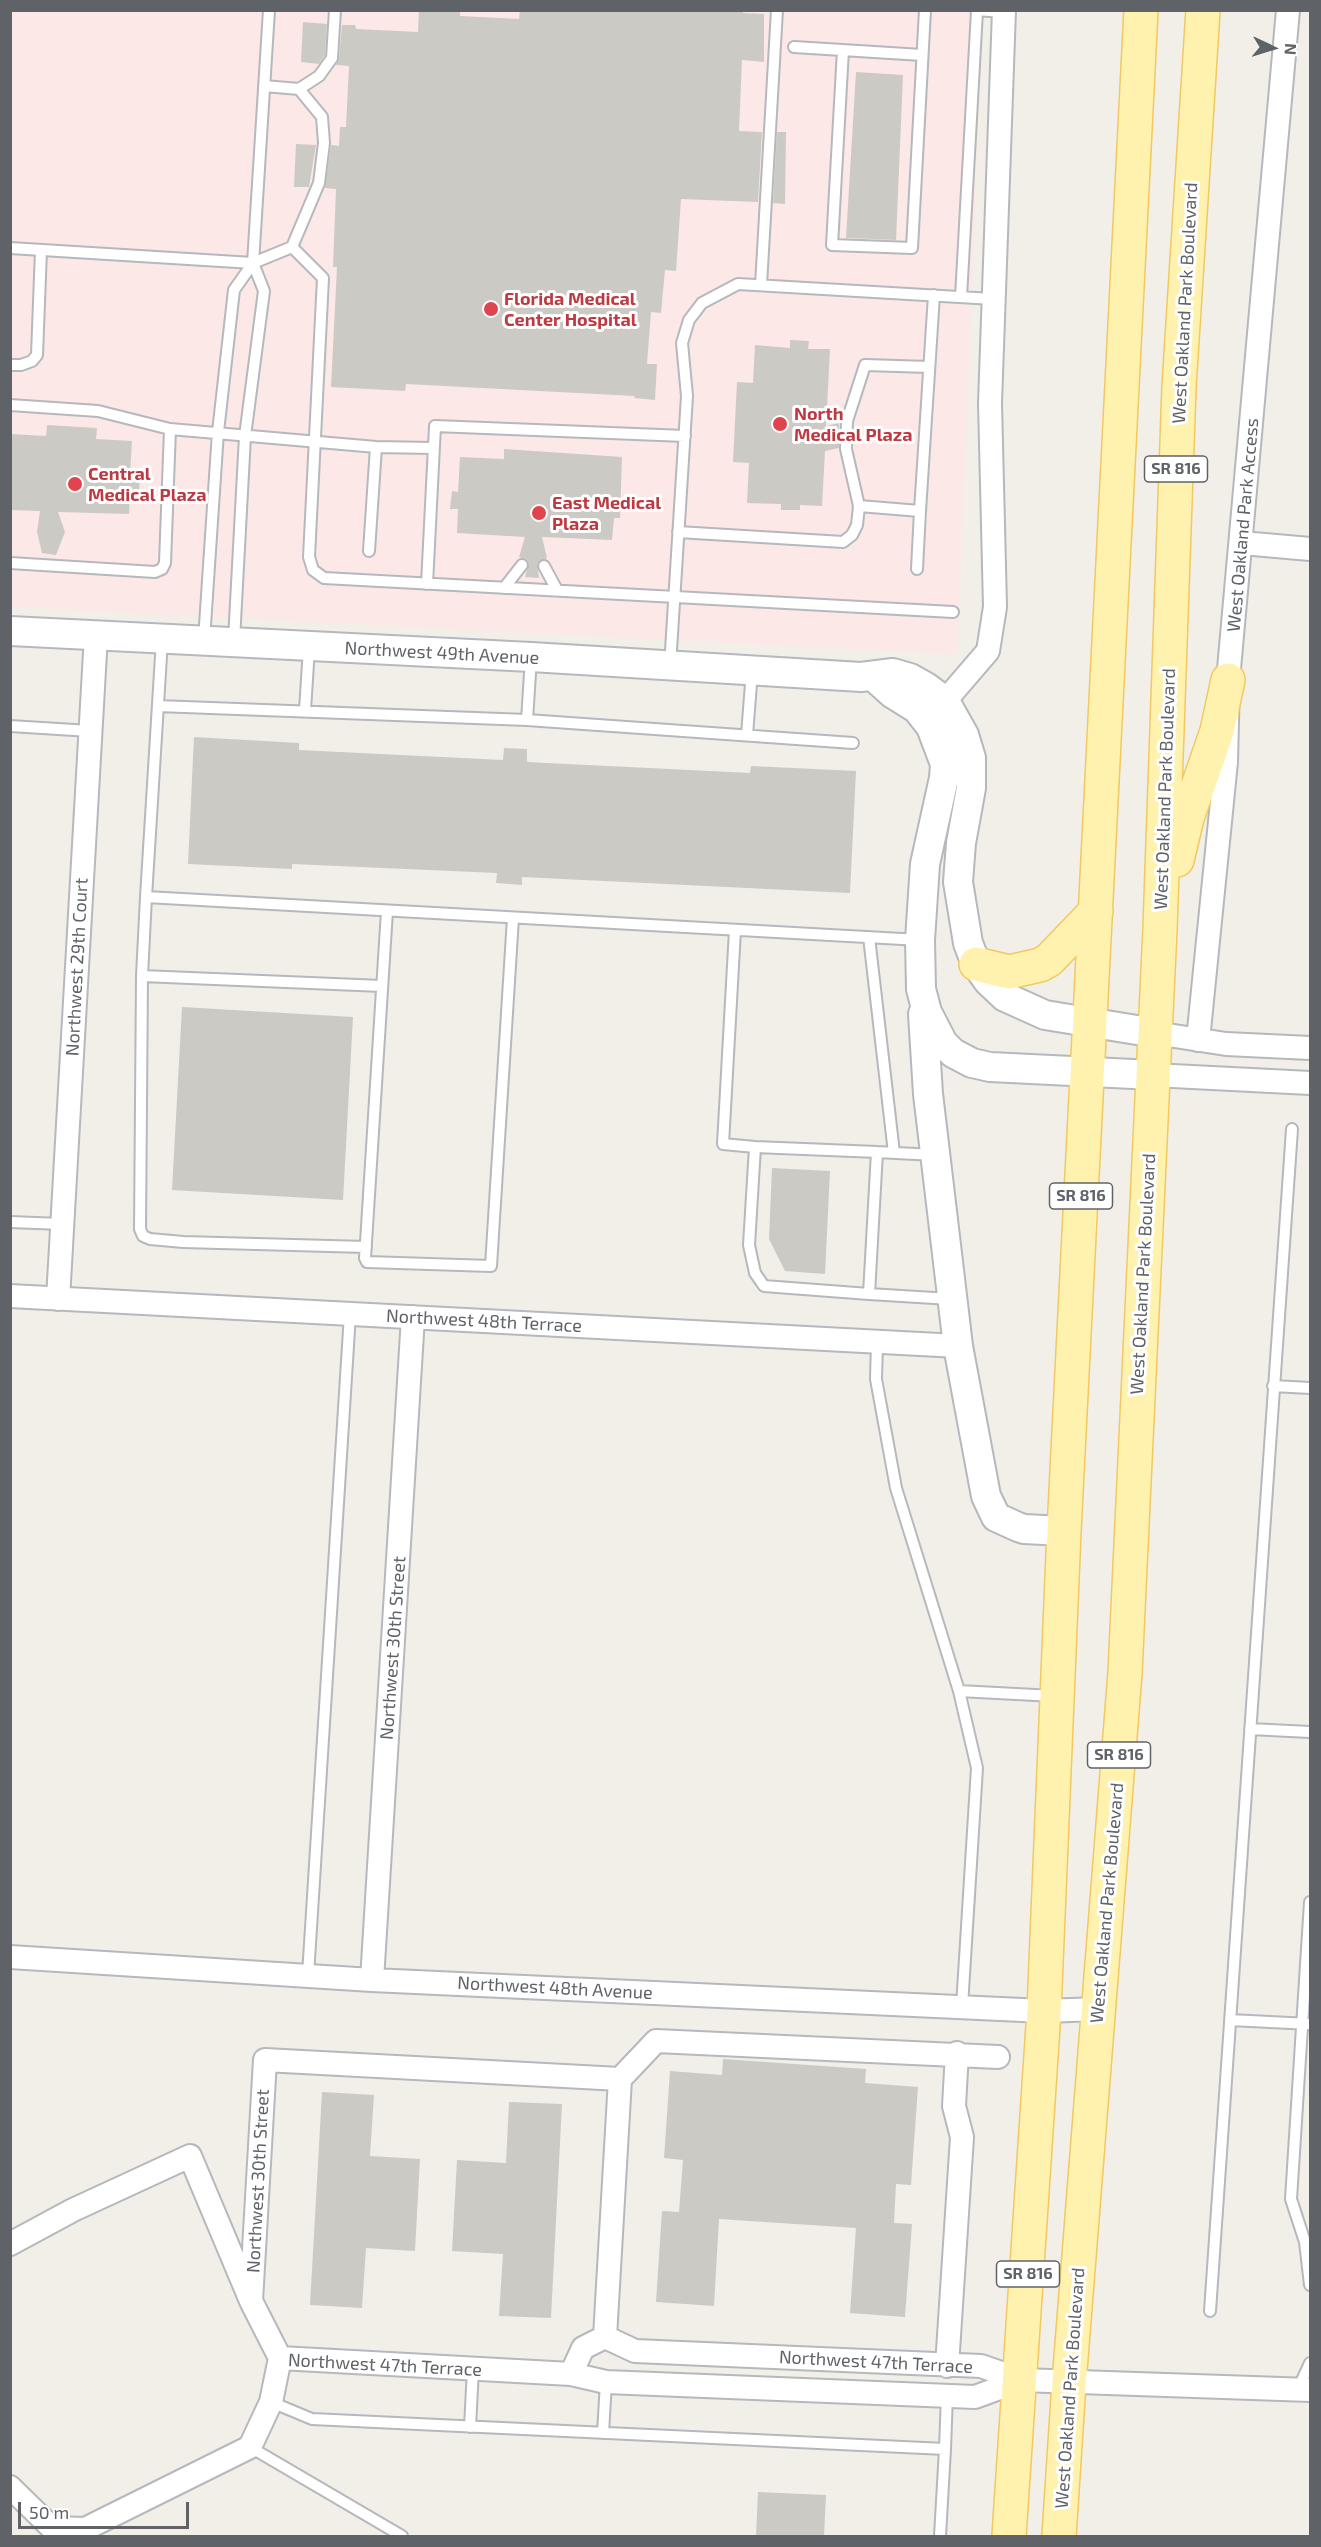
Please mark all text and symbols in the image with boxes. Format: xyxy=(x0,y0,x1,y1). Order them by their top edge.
north arrow xyxy=(1243,18,1303,78)
text: N xyxy=(1282,43,1301,56)
street label: West Oakland Park Boulevard xyxy=(1168,182,1202,424)
place label: Florida Medical Center Hospital xyxy=(504,288,637,330)
marker: Florida Medical Center Hospital xyxy=(482,300,500,318)
place label: North Medical Plaza xyxy=(794,403,913,446)
marker: North Medical Plaza xyxy=(771,415,789,433)
street label: West Oakland Park Access xyxy=(1223,417,1263,633)
road number: SR 816 xyxy=(1144,456,1208,482)
place label: Central Medical Plaza xyxy=(88,463,207,506)
marker: Central Medical Plaza xyxy=(66,475,84,493)
place label: East Medical Plaza xyxy=(552,492,661,534)
marker: East Medical Plaza xyxy=(530,504,548,522)
street label: Northwest 49th Avenue xyxy=(344,637,540,669)
street label: West Oakland Park Boulevard xyxy=(1150,668,1180,910)
street label: Northwest 29th Court xyxy=(62,877,92,1057)
street label: West Oakland Park Boulevard xyxy=(1126,1153,1160,1395)
road number: SR 816 xyxy=(1050,1183,1112,1209)
street label: Northwest 48th Terrace xyxy=(386,1305,582,1337)
street label: Northwest 30th Street xyxy=(376,1555,410,1741)
road number: SR 816 xyxy=(1088,1742,1150,1768)
street label: West Oakland Park Boulevard xyxy=(1086,1782,1128,2024)
street label: Northwest 48th Avenue xyxy=(457,1972,653,2004)
street label: Northwest 30th Street xyxy=(242,2089,274,2273)
road number: SR 816 xyxy=(996,2261,1060,2287)
street label: West Oakland Park Boulevard xyxy=(1051,2267,1089,2509)
street label: Northwest 47th Terrace xyxy=(778,2346,974,2378)
street label: Northwest 47th Terrace xyxy=(287,2349,483,2381)
scale bar xyxy=(21,2490,192,2528)
text: 50 m xyxy=(29,2501,69,2523)

